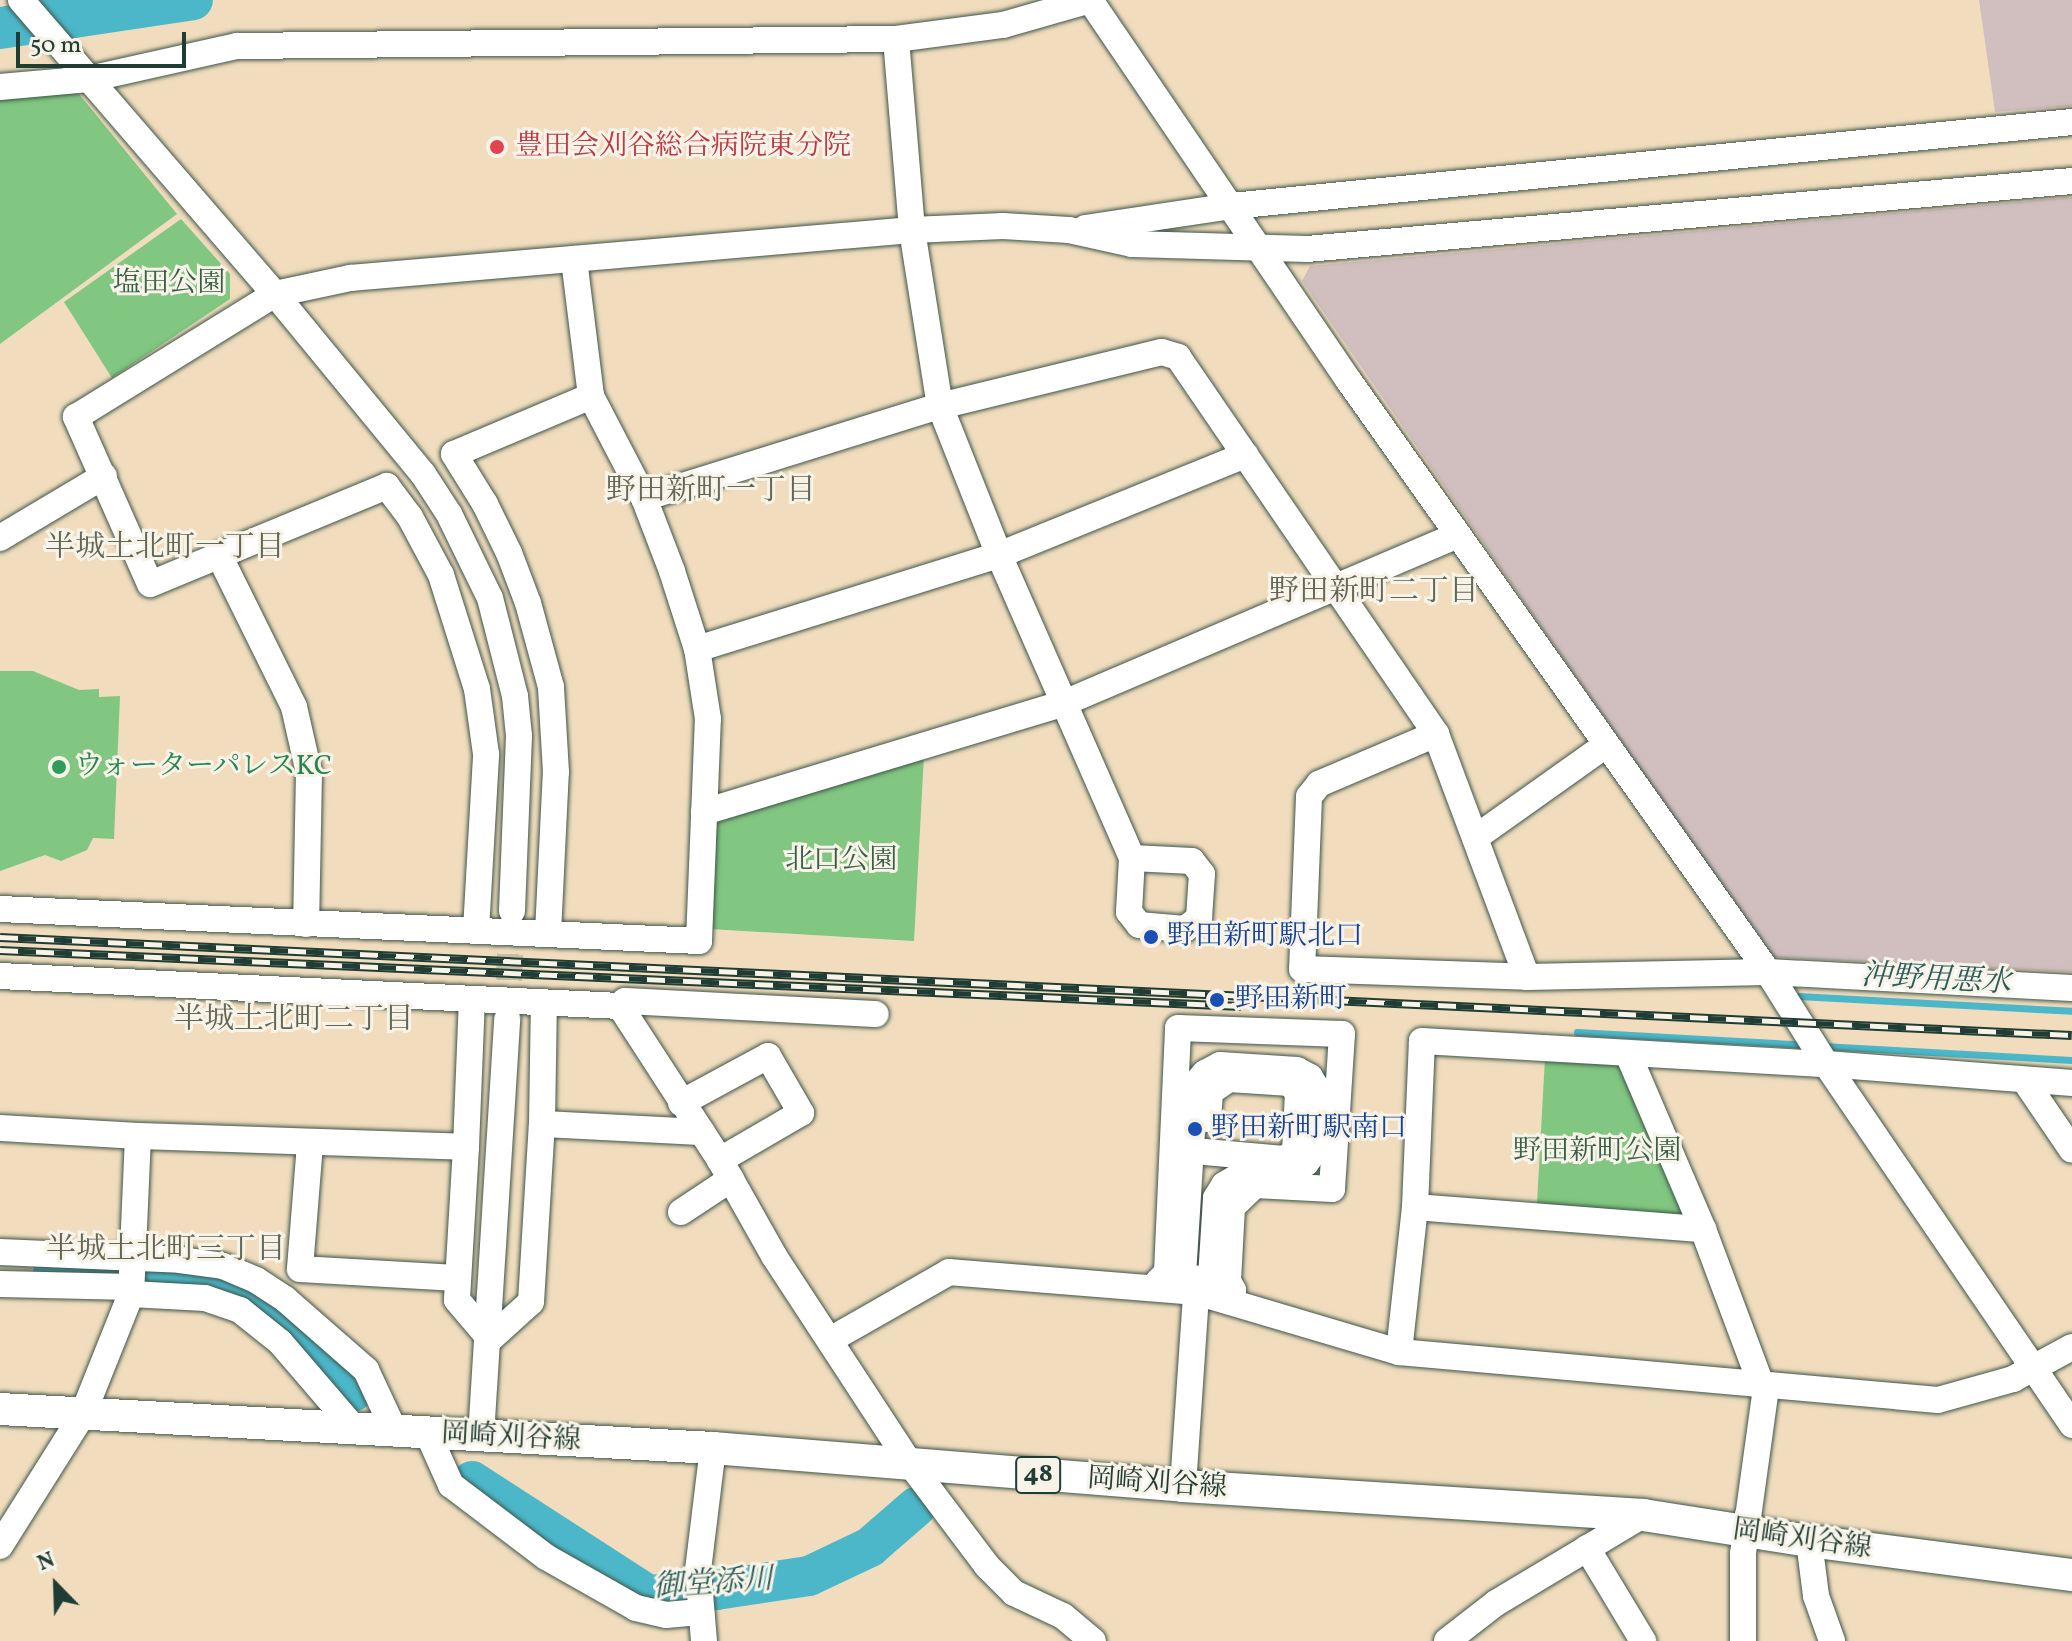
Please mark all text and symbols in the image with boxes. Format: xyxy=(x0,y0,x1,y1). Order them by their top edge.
scale bar xyxy=(20,16,190,66)
text: 50 m xyxy=(30,29,82,63)
place label: 豊田会刈谷総合病院東分院 xyxy=(515,130,851,164)
marker: 豊田会刈谷総合病院東分院 xyxy=(486,136,508,158)
park label: 塩田公園 xyxy=(113,267,225,301)
district label: 野田新町一丁目 xyxy=(606,473,816,509)
district label: 半城土北町一丁目 xyxy=(45,530,285,566)
district label: 野田新町二丁目 xyxy=(1269,574,1479,610)
place label: ウォーターパレスKC xyxy=(75,750,335,784)
marker: ウォーターパレスKC xyxy=(50,758,68,776)
park label: 北口公園 xyxy=(785,844,897,878)
place label: 野田新町駅北口 xyxy=(1167,920,1363,954)
marker: 野田新町駅北口 xyxy=(1142,928,1160,946)
water label: 沖野用悪水 xyxy=(1860,958,2012,1002)
place label: 野田新町 xyxy=(1235,983,1347,1017)
marker: 野田新町 xyxy=(1206,989,1228,1011)
district label: 半城土北町二丁目 xyxy=(174,1002,414,1038)
place label: 野田新町駅南口 xyxy=(1211,1112,1407,1146)
marker: 野田新町駅南口 xyxy=(1186,1120,1204,1138)
park label: 野田新町公園 xyxy=(1513,1135,1681,1169)
district label: 半城土北町三丁目 xyxy=(46,1232,286,1268)
street label: 岡崎刈谷線 xyxy=(440,1418,582,1458)
road number: 48 xyxy=(1014,1453,1062,1497)
street label: 岡崎刈谷線 xyxy=(1086,1462,1228,1506)
street label: 岡崎刈谷線 xyxy=(1730,1514,1874,1566)
north arrow xyxy=(16,1545,96,1625)
text: N xyxy=(33,1545,60,1580)
water label: 御堂添川 xyxy=(652,1562,774,1606)

